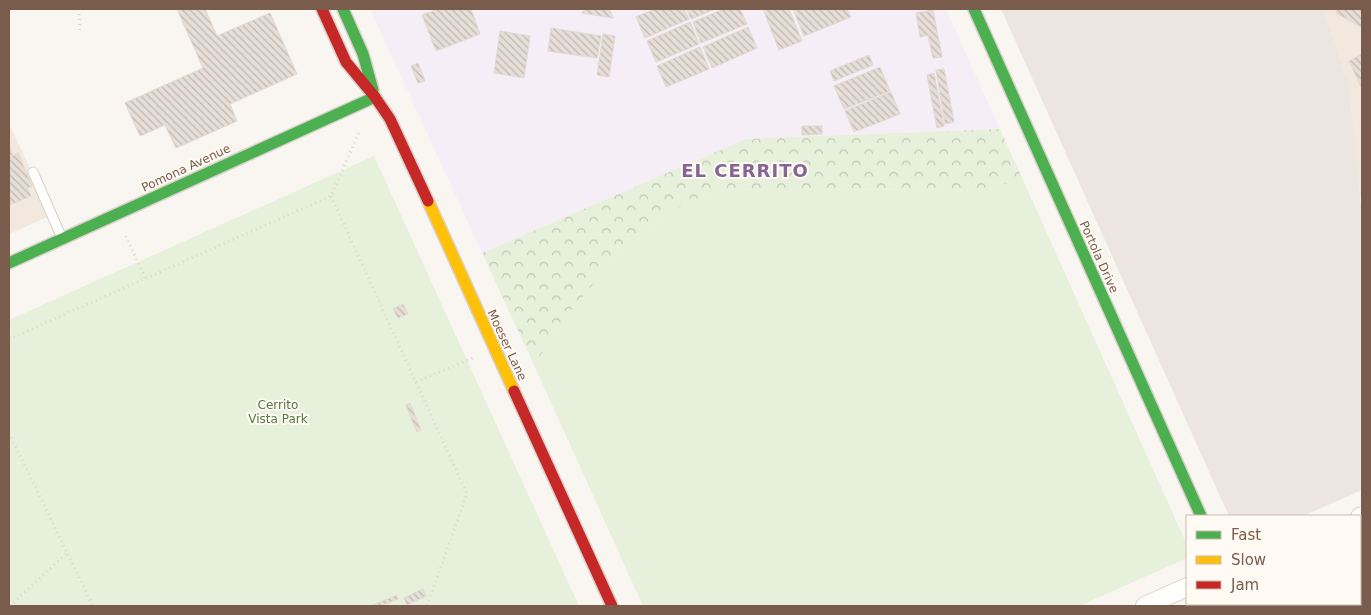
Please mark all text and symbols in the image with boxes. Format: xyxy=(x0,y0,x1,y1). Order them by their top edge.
street label: Pomona Avenue xyxy=(139,141,233,195)
district label: EL CERRITO xyxy=(681,160,809,181)
street label: Portola Drive xyxy=(1077,219,1121,295)
street label: Moeser Lane xyxy=(484,307,530,383)
park label: Cerrito Vista Park xyxy=(248,398,308,426)
legend xyxy=(1186,515,1361,605)
text: Fast xyxy=(1231,526,1261,544)
text: Slow xyxy=(1231,551,1266,569)
text: Jam xyxy=(1230,576,1259,594)

